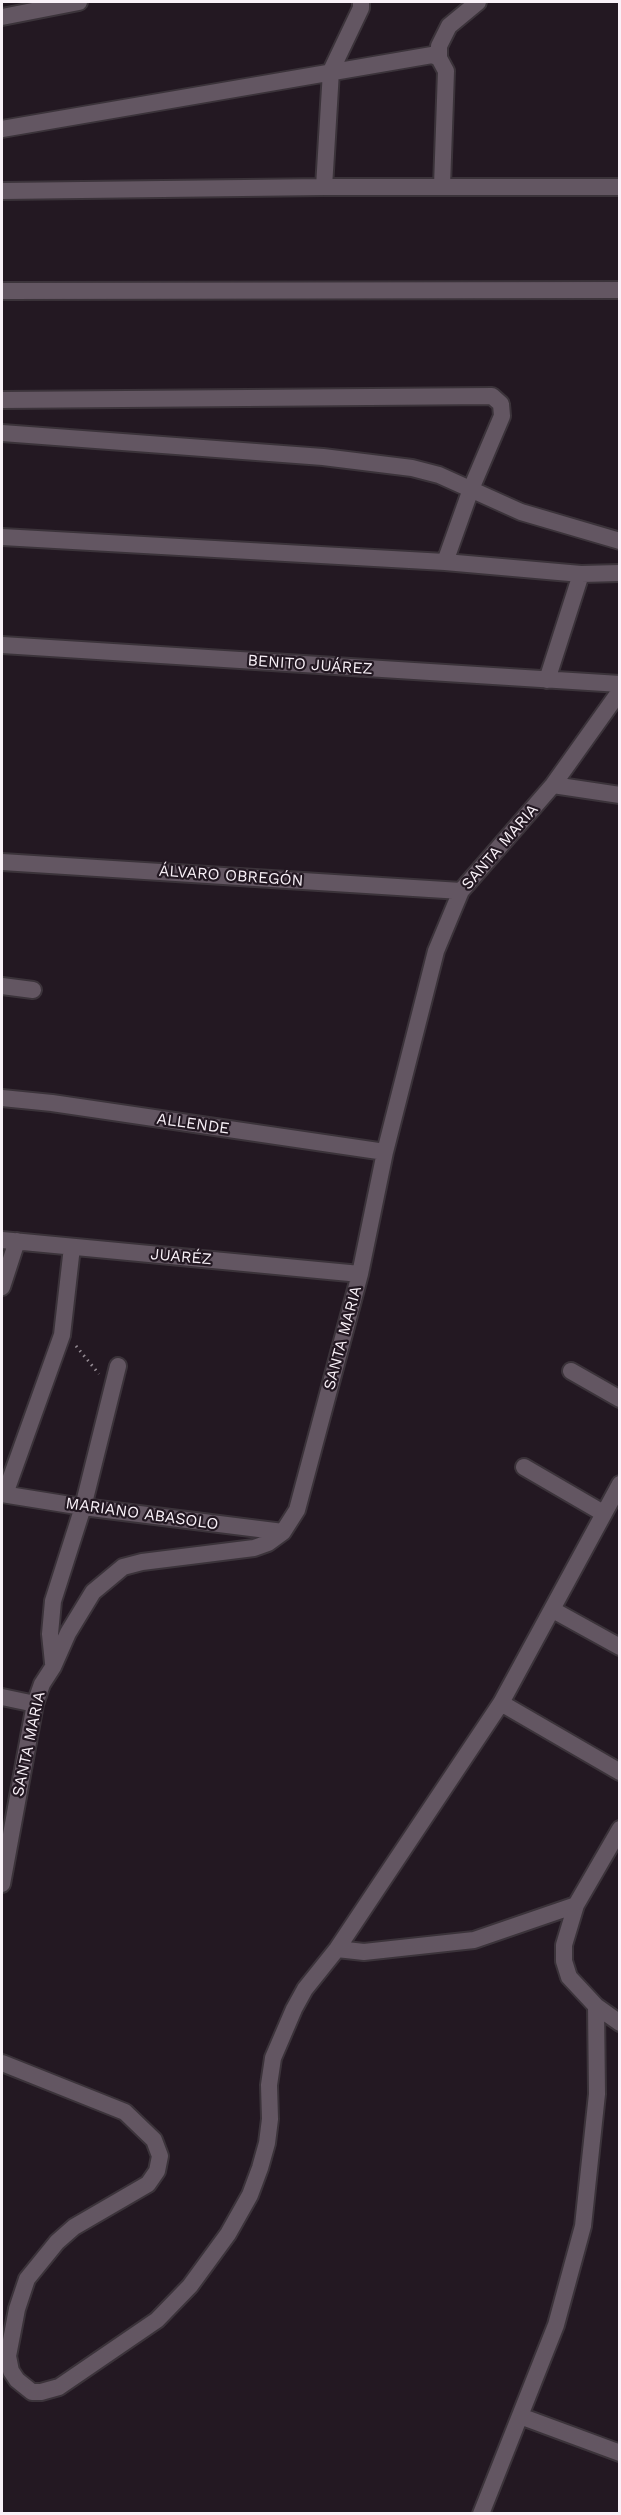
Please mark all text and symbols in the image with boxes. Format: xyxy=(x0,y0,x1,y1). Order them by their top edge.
street label: BENITO JUÁREZ xyxy=(247,651,373,679)
street label: SANTA MARIA xyxy=(458,800,542,894)
street label: ÁLVARO OBREGÓN xyxy=(158,861,304,891)
street label: ALLENDE xyxy=(155,1109,231,1139)
street label: JUARÉZ xyxy=(150,1245,212,1269)
street label: SANTA MARIA xyxy=(320,1284,366,1392)
street label: MARIANO ABASOLO xyxy=(64,1494,220,1534)
street label: SANTA MARIA xyxy=(9,1690,49,1798)

